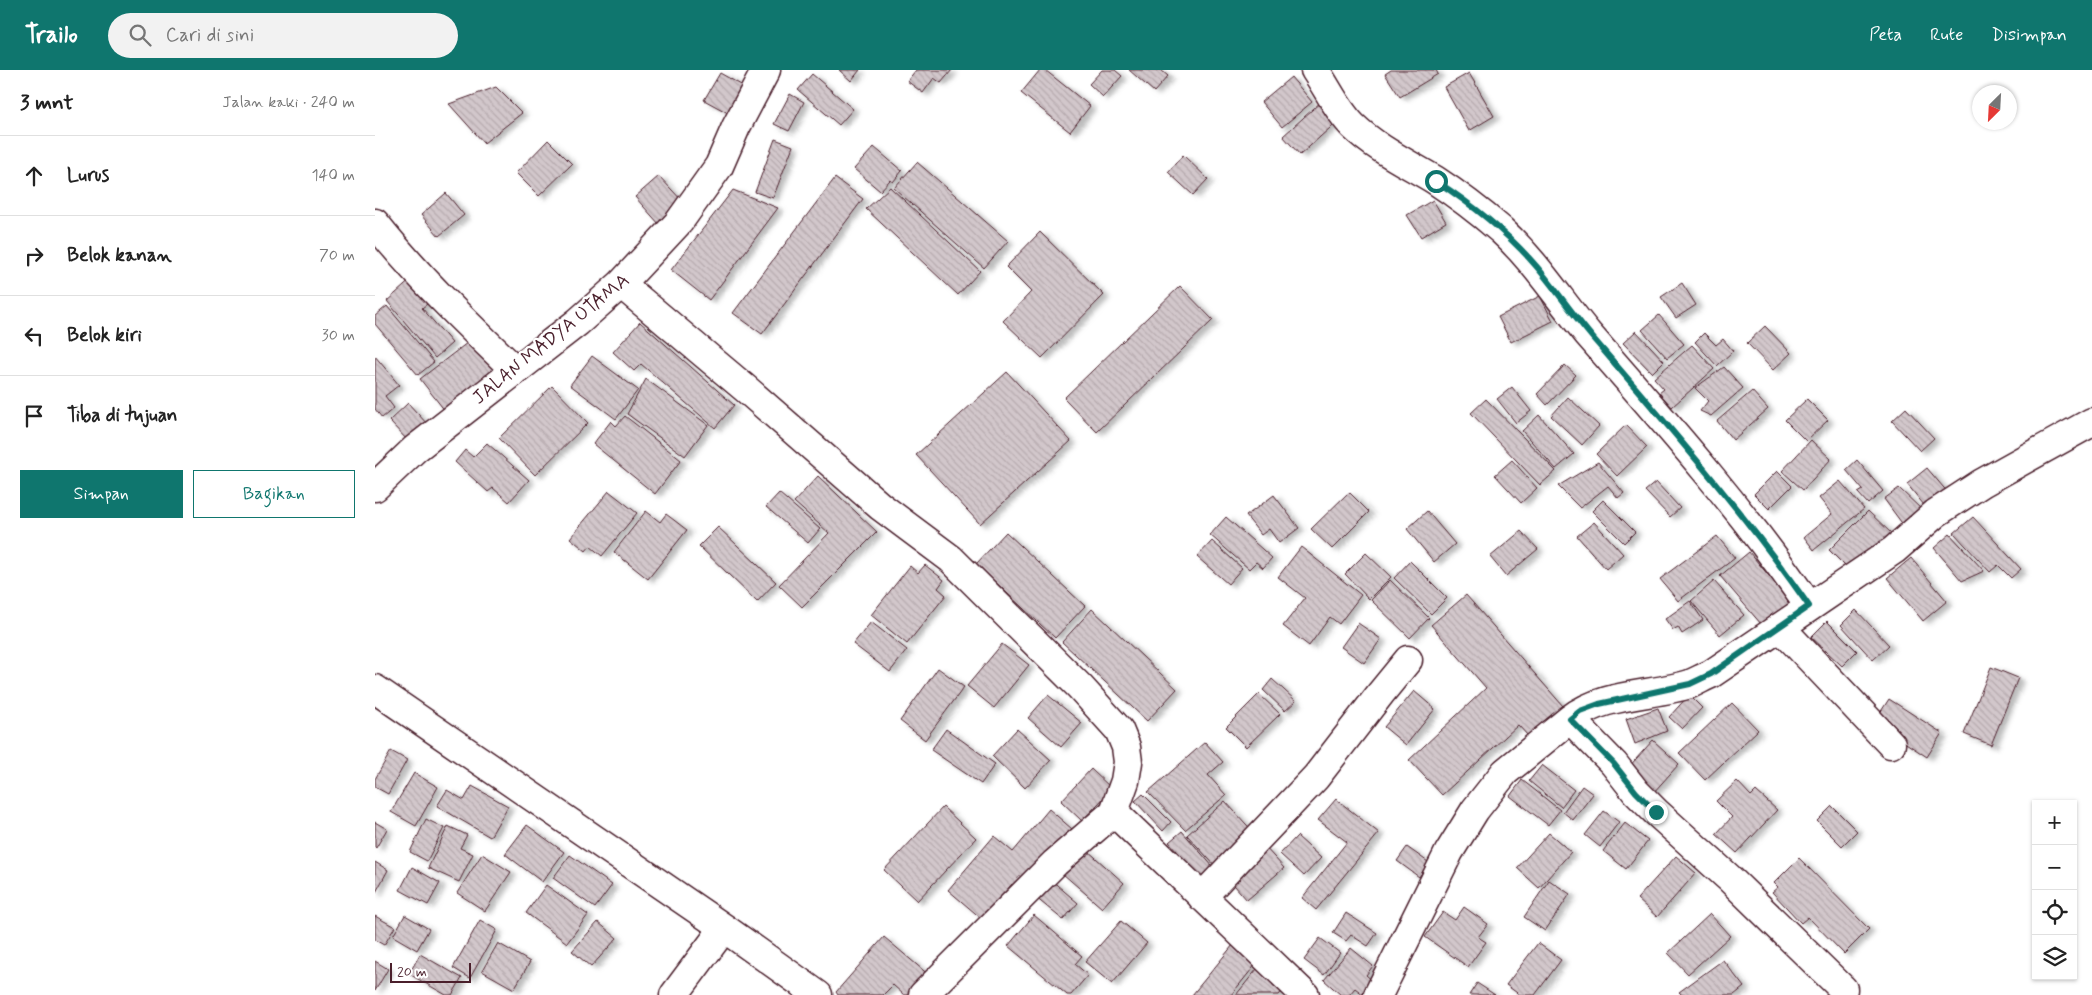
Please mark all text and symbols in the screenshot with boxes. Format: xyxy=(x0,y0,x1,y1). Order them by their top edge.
search box xyxy=(108,13,458,58)
text: Trailo xyxy=(25,20,78,51)
icon: search xyxy=(126,21,154,49)
text: Cari di sini xyxy=(166,23,254,48)
text: Peta xyxy=(1869,23,1902,47)
text: Rute xyxy=(1930,23,1963,47)
text: Disimpan xyxy=(1991,23,2067,47)
north arrow xyxy=(1972,85,2017,130)
text: 3 mnt xyxy=(20,89,73,117)
text: Jalan kaki · 240 m xyxy=(222,92,355,113)
icon: ahead xyxy=(20,162,48,190)
text: Lurus xyxy=(67,163,109,188)
text: 140 m xyxy=(311,165,355,186)
route start xyxy=(1425,170,1448,193)
icon: right xyxy=(20,242,48,270)
text: Belok kanan xyxy=(67,243,172,268)
text: 70 m xyxy=(319,245,355,266)
street label: JALAN MADYA UTAMA xyxy=(467,268,635,410)
icon: left xyxy=(20,322,48,350)
text: Belok kiri xyxy=(67,323,142,348)
text: 30 m xyxy=(322,325,355,346)
icon: arrive xyxy=(20,402,48,430)
text: Tiba di tujuan xyxy=(67,403,178,428)
button: Simpan xyxy=(20,470,183,518)
button: Bagikan xyxy=(193,470,355,518)
map controls xyxy=(2032,800,2077,980)
button: + xyxy=(2032,800,2077,845)
route end xyxy=(1645,801,1668,824)
button: − xyxy=(2032,845,2077,890)
button: locate xyxy=(2032,890,2077,935)
button: layers xyxy=(2032,935,2077,980)
scale bar xyxy=(390,960,471,983)
text: 20 m xyxy=(397,963,427,981)

